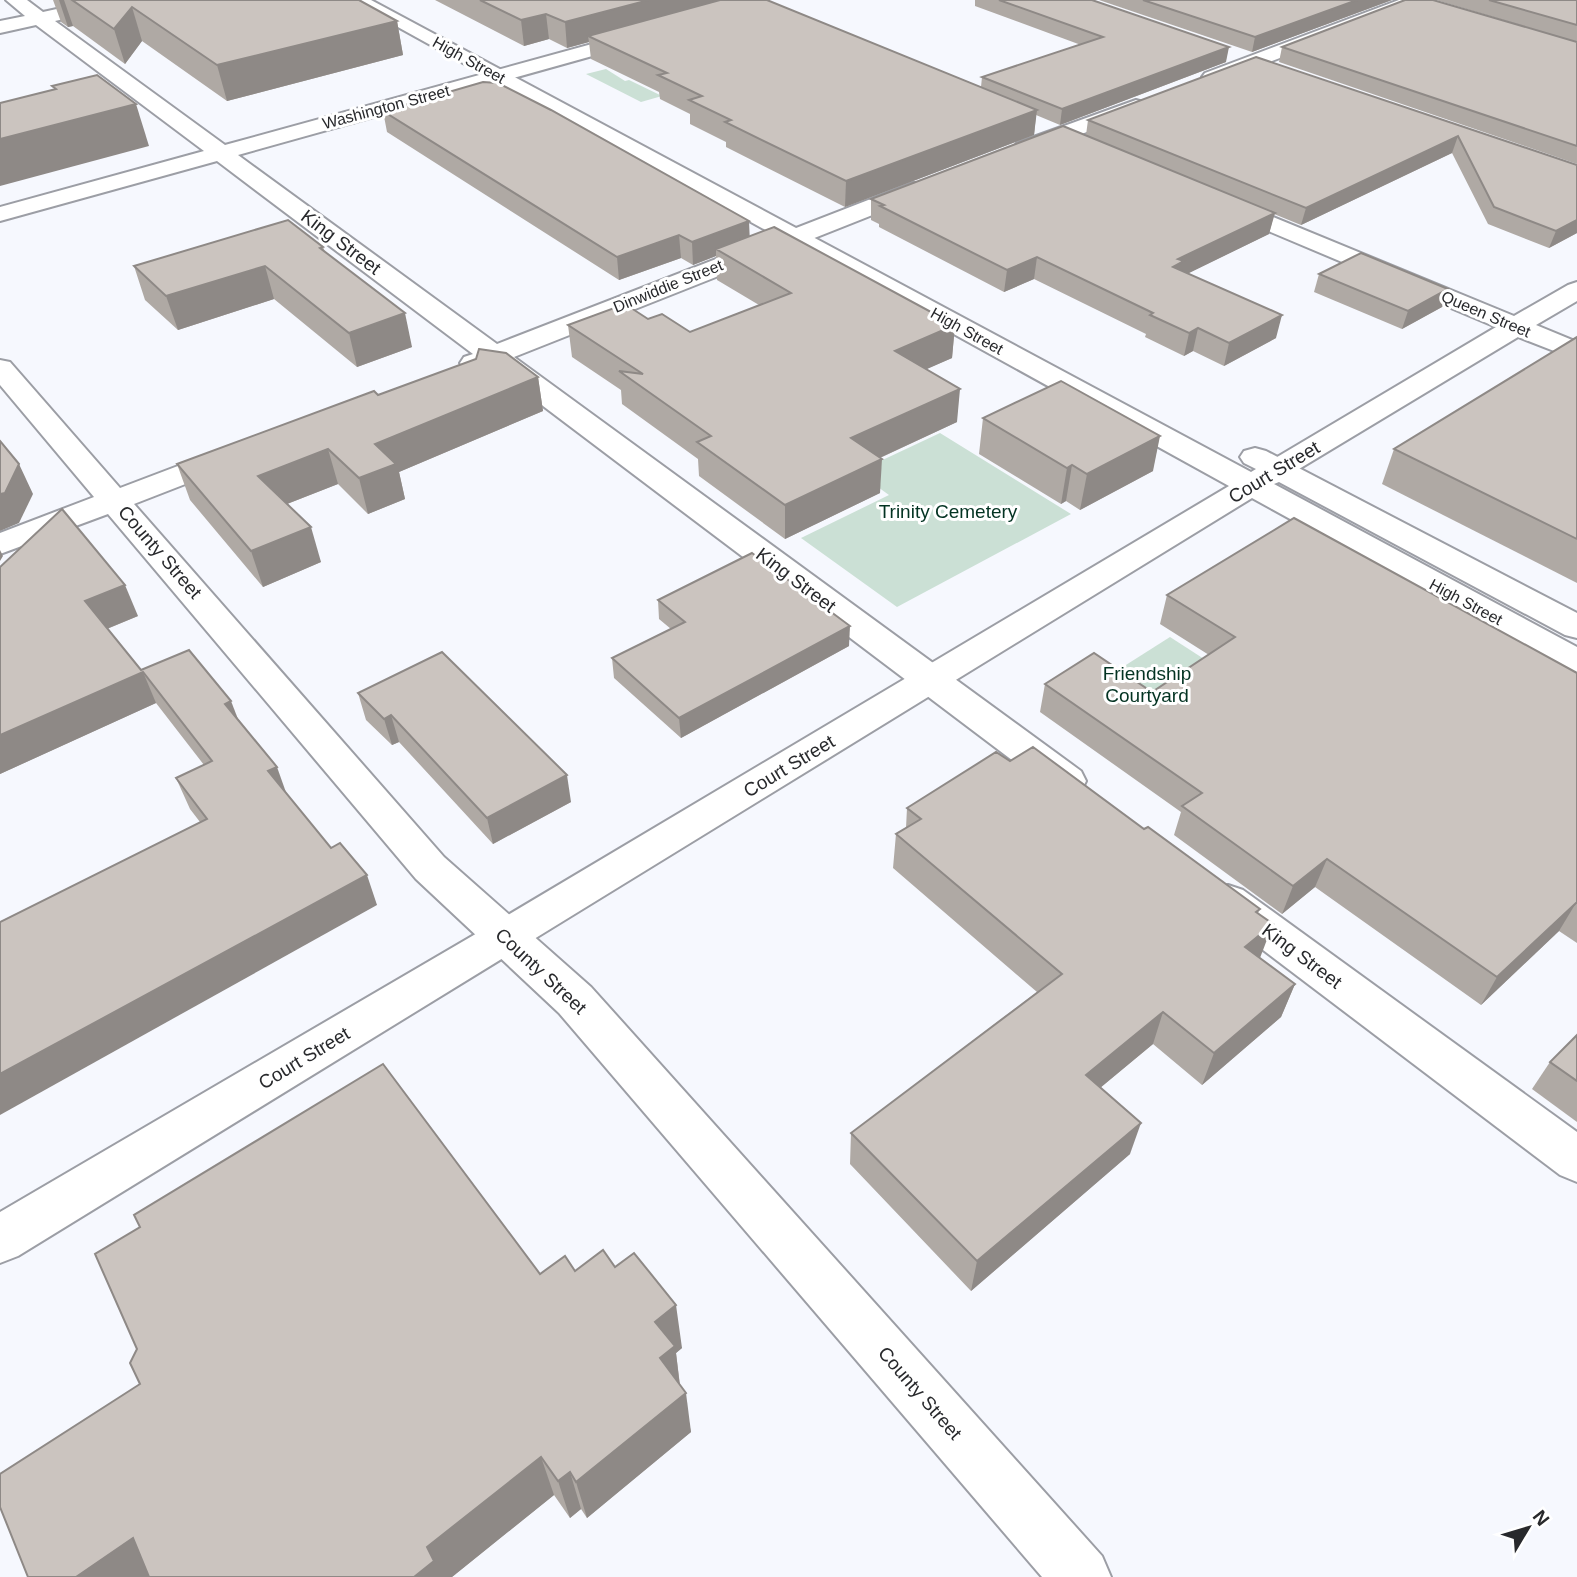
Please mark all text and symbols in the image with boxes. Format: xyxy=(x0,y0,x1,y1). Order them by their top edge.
street label: High Street xyxy=(430,33,509,87)
street label: Washington Street xyxy=(321,82,452,132)
street label: King Street xyxy=(297,205,385,279)
street label: Dinwiddie Street xyxy=(611,256,726,316)
street label: Queen Street xyxy=(1439,288,1534,341)
street label: High Street xyxy=(928,304,1007,358)
street label: Court Street xyxy=(1225,436,1324,507)
street label: County Street xyxy=(114,501,207,603)
park label: Trinity Cemetery xyxy=(879,501,1018,522)
street label: King Street xyxy=(752,543,840,617)
street label: High Street xyxy=(1427,576,1506,629)
park label: Friendship Courtyard xyxy=(1103,663,1191,706)
street label: Court Street xyxy=(740,730,839,801)
street label: King Street xyxy=(1258,919,1346,993)
street label: County Street xyxy=(491,924,591,1019)
street label: Court Street xyxy=(255,1022,354,1093)
street label: County Street xyxy=(874,1342,967,1444)
north arrow xyxy=(1493,1493,1563,1563)
text: N xyxy=(1529,1506,1554,1530)

